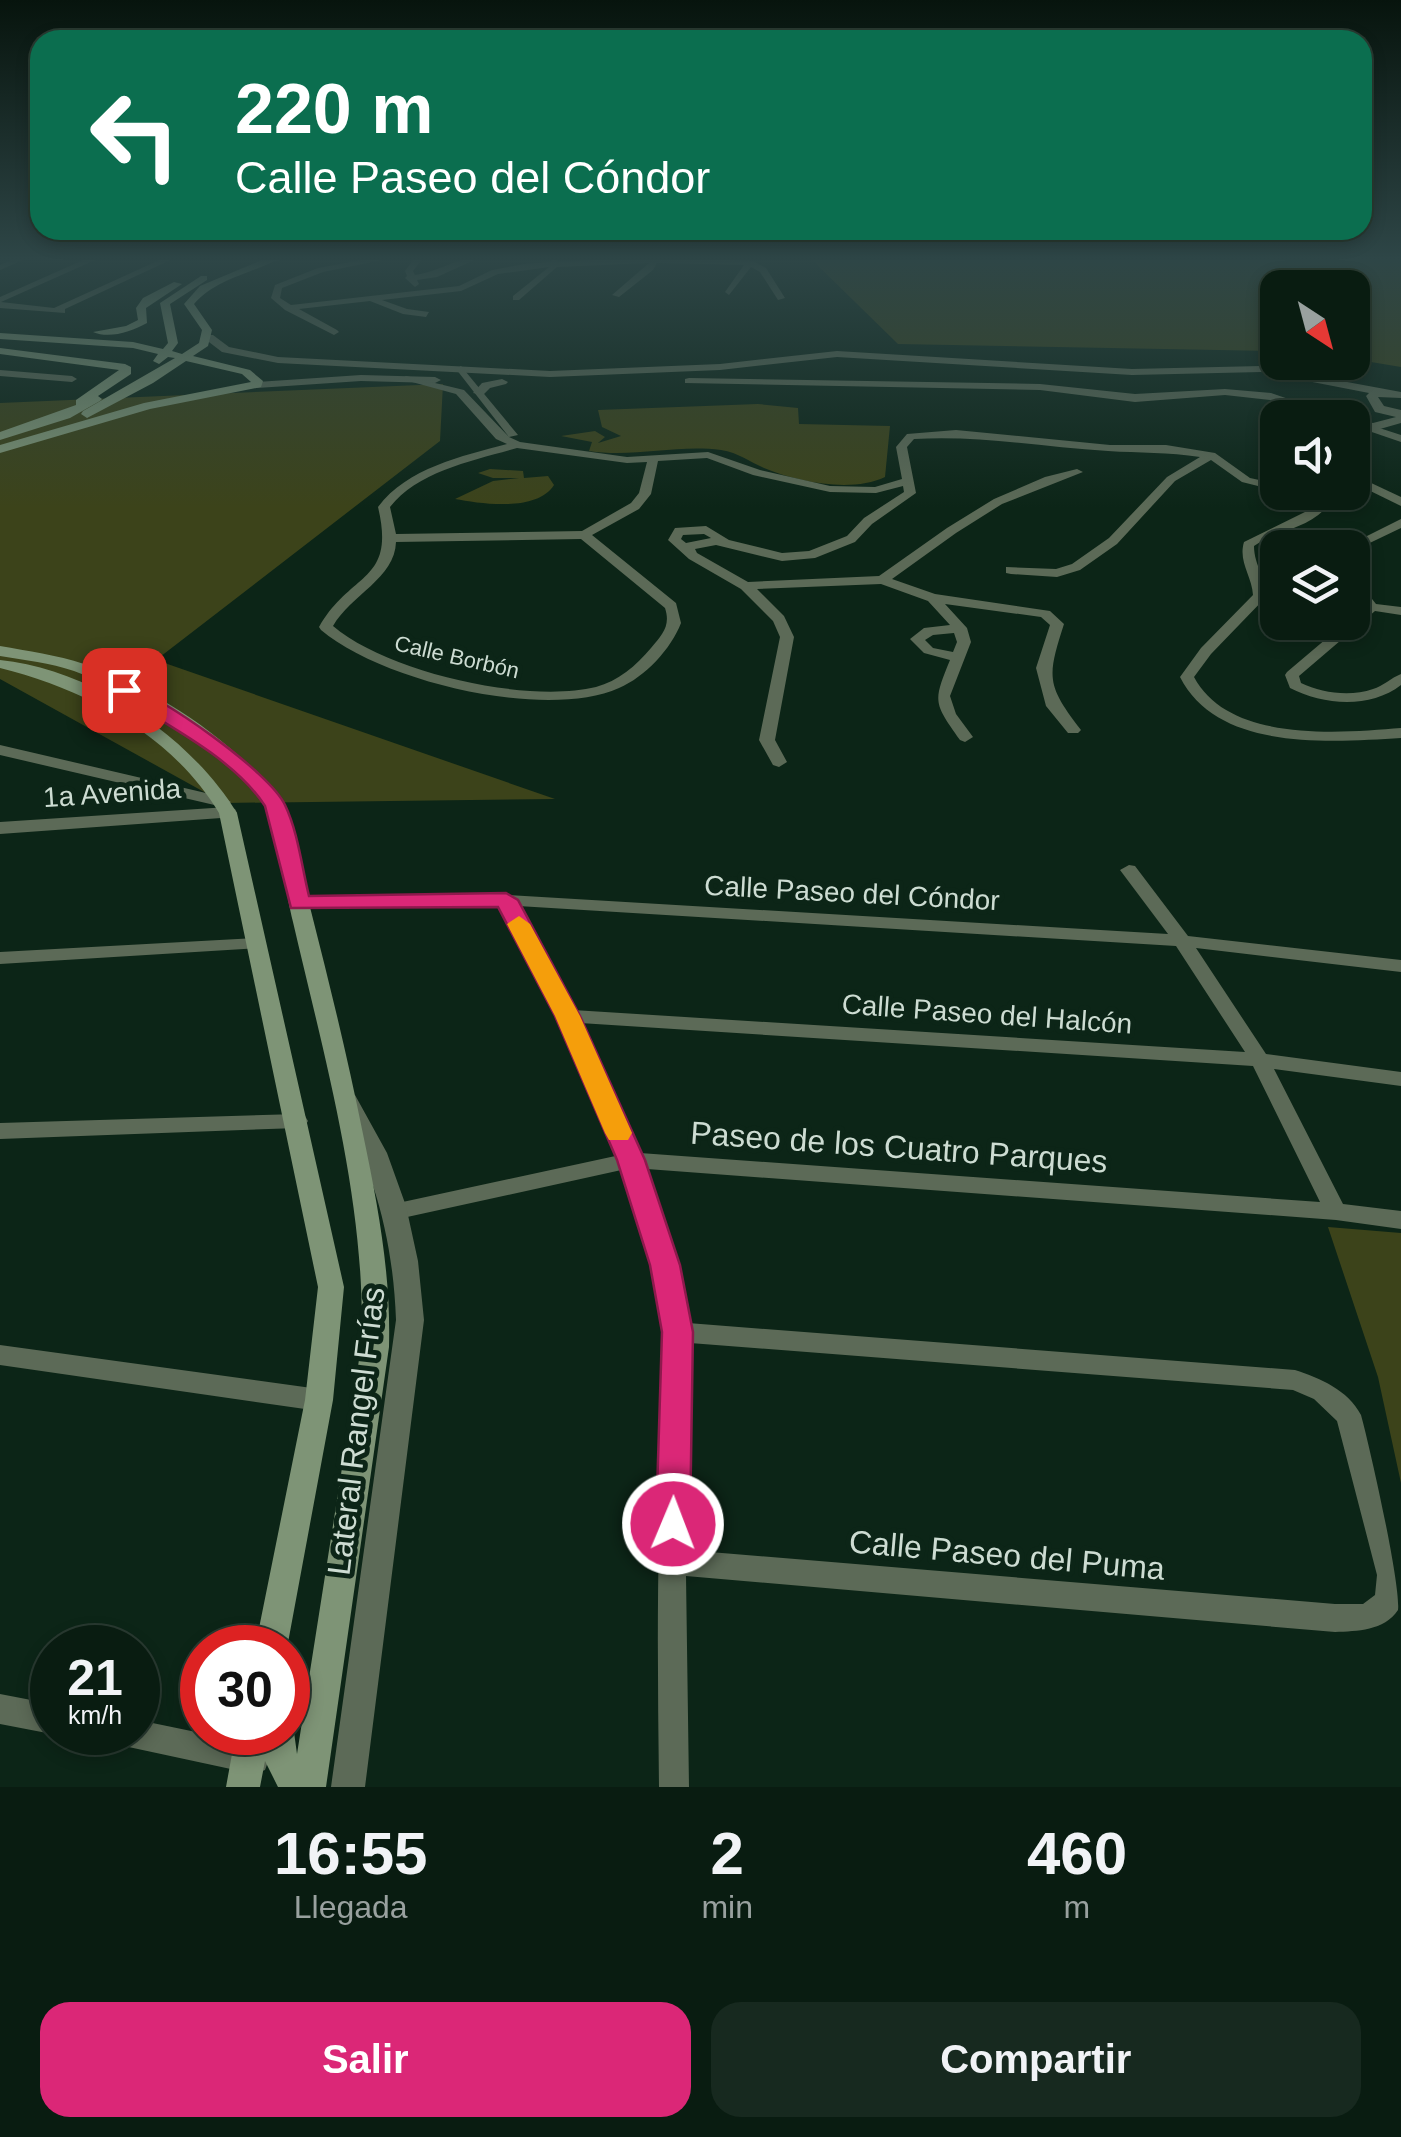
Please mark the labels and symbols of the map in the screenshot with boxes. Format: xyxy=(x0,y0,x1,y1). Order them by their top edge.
north arrow xyxy=(1260,270,1370,380)
street label: Calle Borbón xyxy=(392,631,522,683)
pin xyxy=(82,648,167,733)
street label: 1a Avenida xyxy=(42,773,182,813)
street label: Calle Paseo del Cóndor xyxy=(704,870,1000,916)
street label: Calle Paseo del Halcón xyxy=(841,988,1133,1040)
street label: Paseo de los Cuatro Parques xyxy=(689,1114,1109,1180)
street label: Lateral Rangel Frías xyxy=(320,1285,392,1577)
position arrow xyxy=(621,1472,725,1576)
street label: Calle Paseo del Puma xyxy=(848,1523,1166,1587)
speed limit sign: 30 xyxy=(180,1625,310,1755)

